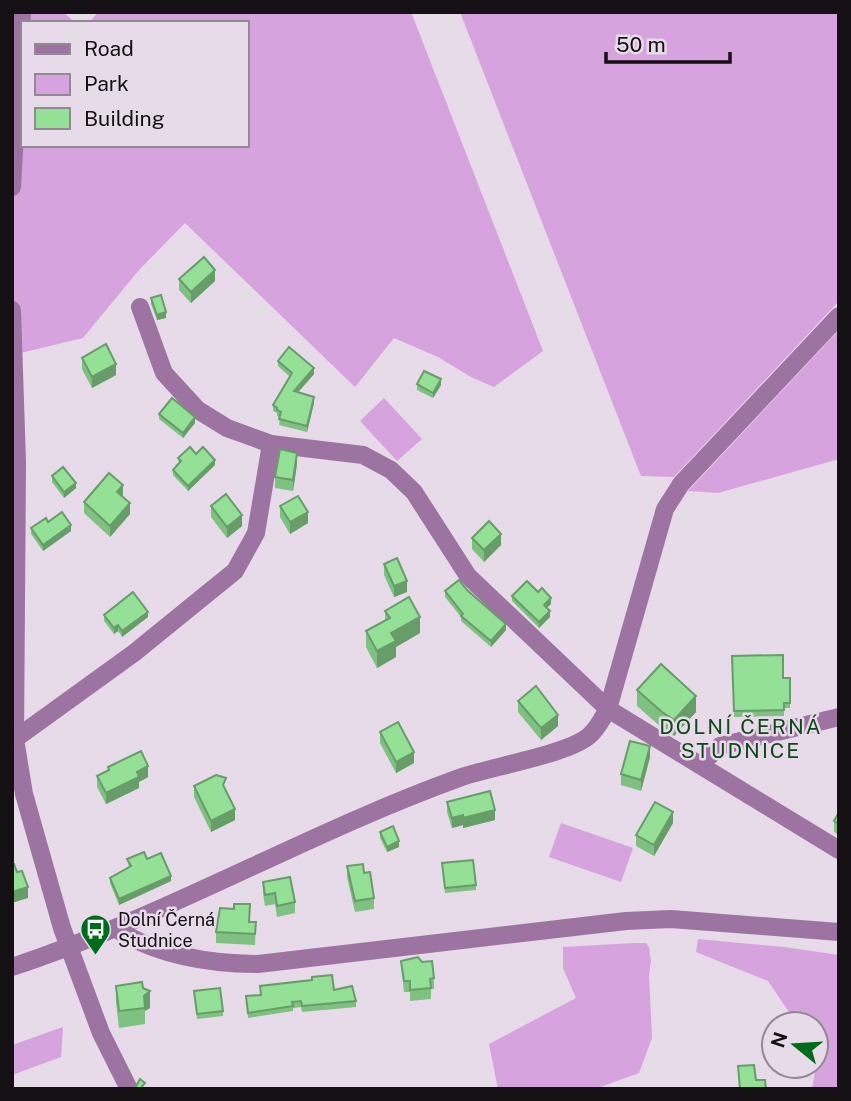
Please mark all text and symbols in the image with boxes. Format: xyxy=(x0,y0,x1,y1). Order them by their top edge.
legend xyxy=(21,21,248,147)
scale bar xyxy=(606,21,730,65)
text: 50 m xyxy=(616,32,666,57)
text: Road xyxy=(84,36,134,61)
text: Park xyxy=(84,71,129,96)
text: Building xyxy=(84,106,165,131)
district label: DOLNÍ ČERNÁ STUDNICE xyxy=(659,714,823,763)
place label: Dolní Černá Studnice xyxy=(118,909,215,951)
bus stop icon: Dolní Černá Studnice xyxy=(78,913,112,957)
north arrow xyxy=(760,1010,830,1080)
text: N xyxy=(766,1029,792,1050)

